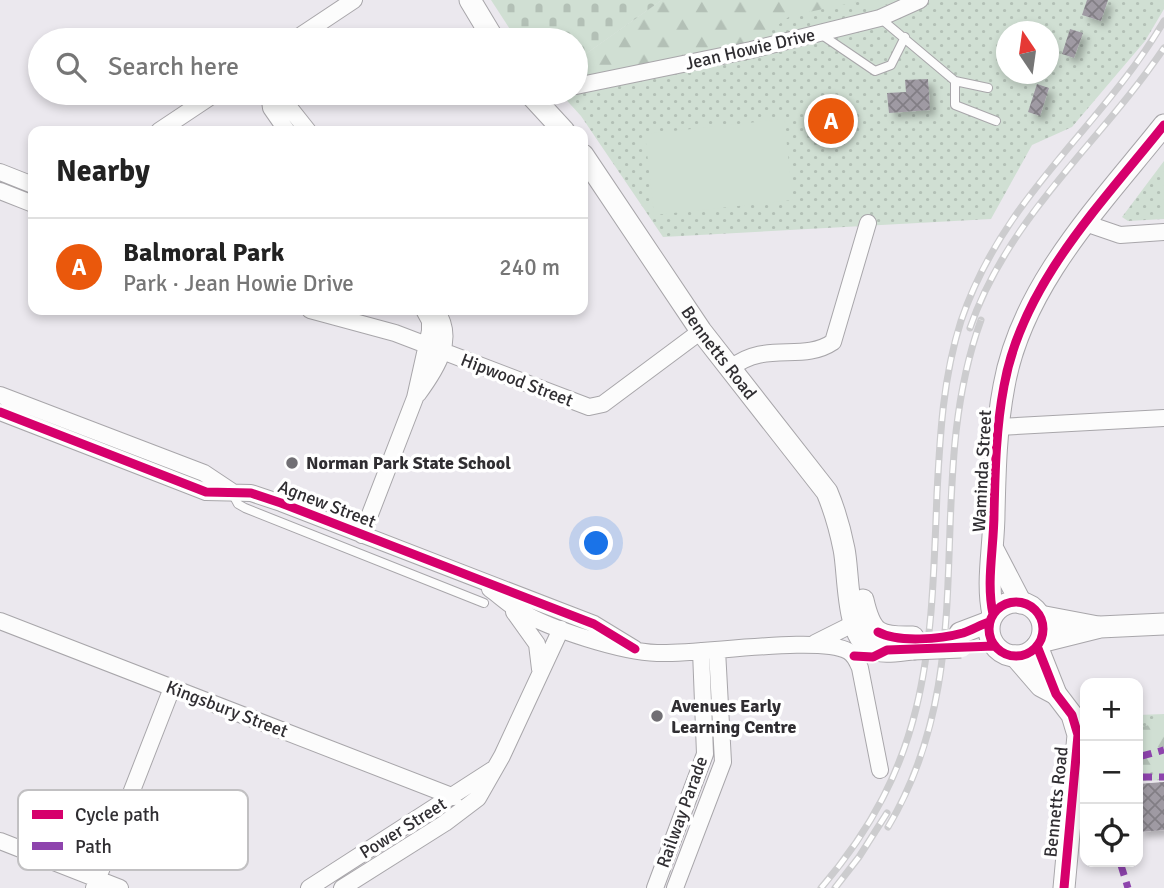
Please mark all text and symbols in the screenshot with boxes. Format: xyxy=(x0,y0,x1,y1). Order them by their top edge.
north arrow xyxy=(996,21,1059,84)
street label: Jean Howie Drive xyxy=(683,23,817,75)
search box xyxy=(28,28,588,105)
icon: search xyxy=(52,48,90,86)
text: Search here xyxy=(108,51,239,83)
pin: A xyxy=(808,95,854,147)
text: Nearby xyxy=(56,153,150,190)
text: Balmoral Park xyxy=(123,237,284,269)
text: A xyxy=(72,253,86,282)
text: 240 m xyxy=(499,253,560,282)
text: Park · Jean Howie Drive xyxy=(123,269,354,298)
street label: Bennetts Road xyxy=(676,302,761,404)
street label: Hipwood Street xyxy=(458,349,576,411)
street label: Waminda Street xyxy=(968,409,996,533)
place label: Norman Park State School xyxy=(306,452,511,474)
marker: Norman Park State School xyxy=(284,455,300,471)
street label: Agnew Street xyxy=(275,475,379,533)
your location xyxy=(579,526,613,560)
street label: Kingsbury Street xyxy=(163,676,291,742)
map controls xyxy=(1080,678,1143,867)
button: + xyxy=(1080,678,1143,741)
place label: Avenues Early Learning Centre xyxy=(671,695,796,738)
marker: Avenues Early Learning Centre xyxy=(649,708,665,724)
button: − xyxy=(1080,741,1143,804)
street label: Bennetts Road xyxy=(1039,745,1073,859)
street label: Railway Parade xyxy=(652,753,712,871)
legend xyxy=(18,790,248,870)
street label: Power Street xyxy=(356,793,450,863)
text: Cycle path xyxy=(75,803,160,827)
button: locate xyxy=(1080,804,1143,867)
text: Path xyxy=(75,835,112,859)

